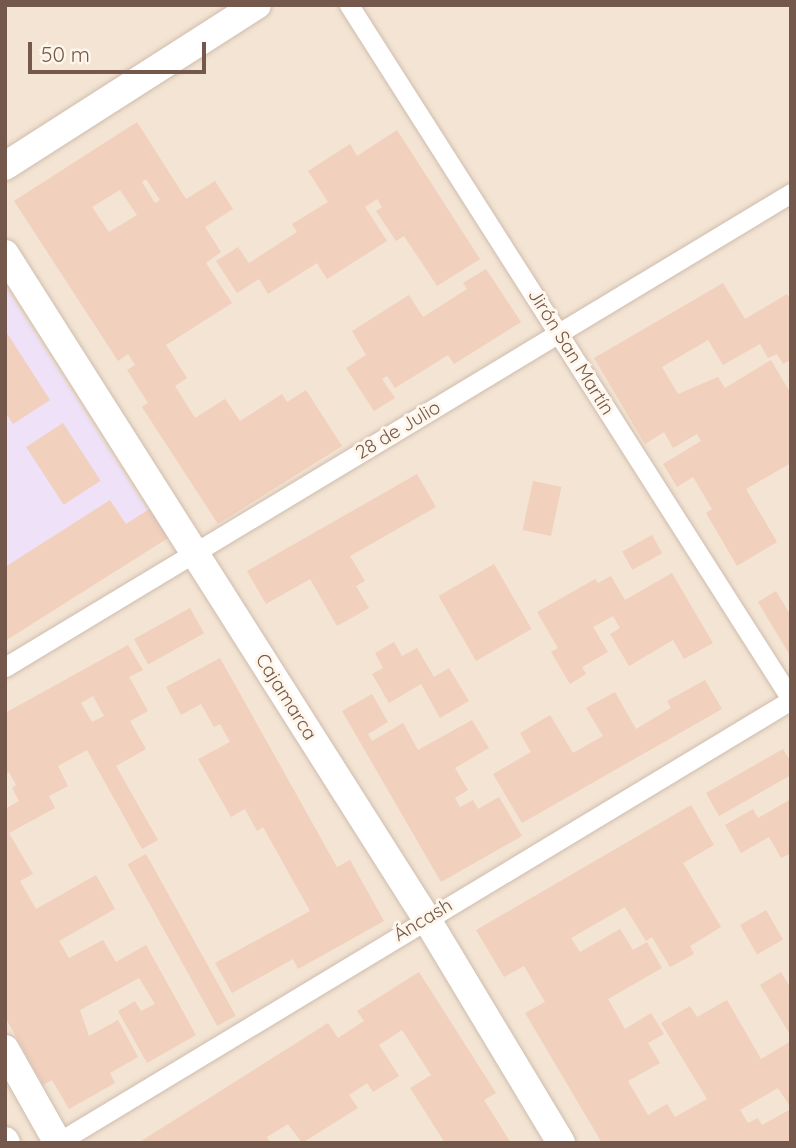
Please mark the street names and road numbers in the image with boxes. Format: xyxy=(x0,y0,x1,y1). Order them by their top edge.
street label: Jirón San Martín xyxy=(523,285,619,419)
street label: 28 de Julio xyxy=(351,396,445,464)
street label: Cajamarca xyxy=(250,650,322,744)
street label: Áncash xyxy=(390,894,456,946)

